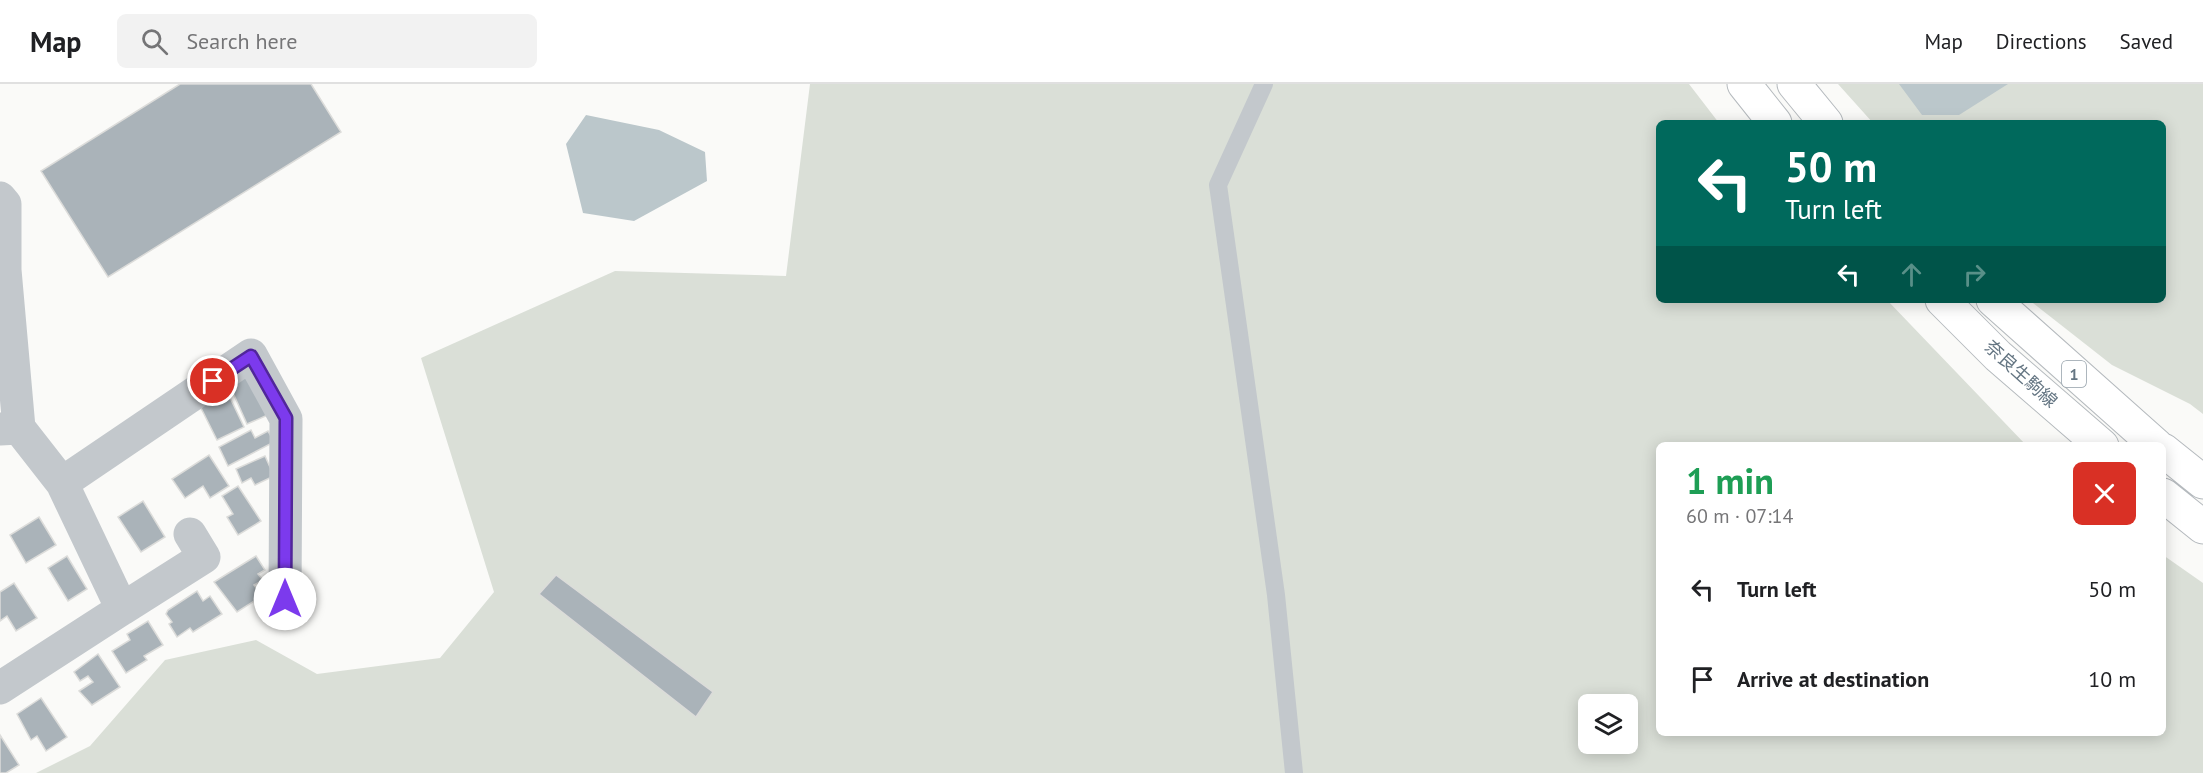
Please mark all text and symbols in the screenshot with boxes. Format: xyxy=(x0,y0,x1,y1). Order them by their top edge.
search box xyxy=(117,14,537,68)
text: Map xyxy=(30,23,81,60)
icon: search xyxy=(138,25,171,58)
text: Search here xyxy=(186,27,297,55)
text: Map xyxy=(1924,28,1963,55)
text: Directions xyxy=(1996,28,2087,55)
text: Saved xyxy=(2120,28,2173,55)
text: 50 m xyxy=(1785,139,1877,194)
icon: left xyxy=(1686,144,1764,222)
text: Turn left xyxy=(1785,192,1882,226)
icon: left xyxy=(1832,258,1865,291)
icon: ahead xyxy=(1895,258,1928,291)
icon: right xyxy=(1958,258,1991,291)
street label: 奈良生駒線 xyxy=(1980,335,2062,412)
pin xyxy=(187,355,238,406)
road number: 1 xyxy=(2062,361,2086,387)
icon: arrive xyxy=(196,364,229,397)
text: 1 min xyxy=(1686,457,1774,504)
button: close xyxy=(2073,462,2136,525)
text: 60 m · 07:14 xyxy=(1686,503,1793,529)
position arrow xyxy=(253,567,317,631)
icon: left xyxy=(1686,573,1719,606)
text: Turn left xyxy=(1737,575,1817,603)
text: 50 m xyxy=(2088,575,2136,603)
icon: arrive xyxy=(1686,663,1719,696)
text: Arrive at destination xyxy=(1737,665,1929,693)
text: 10 m xyxy=(2088,665,2136,693)
map controls xyxy=(1578,694,1638,754)
button: layers xyxy=(1578,694,1638,754)

